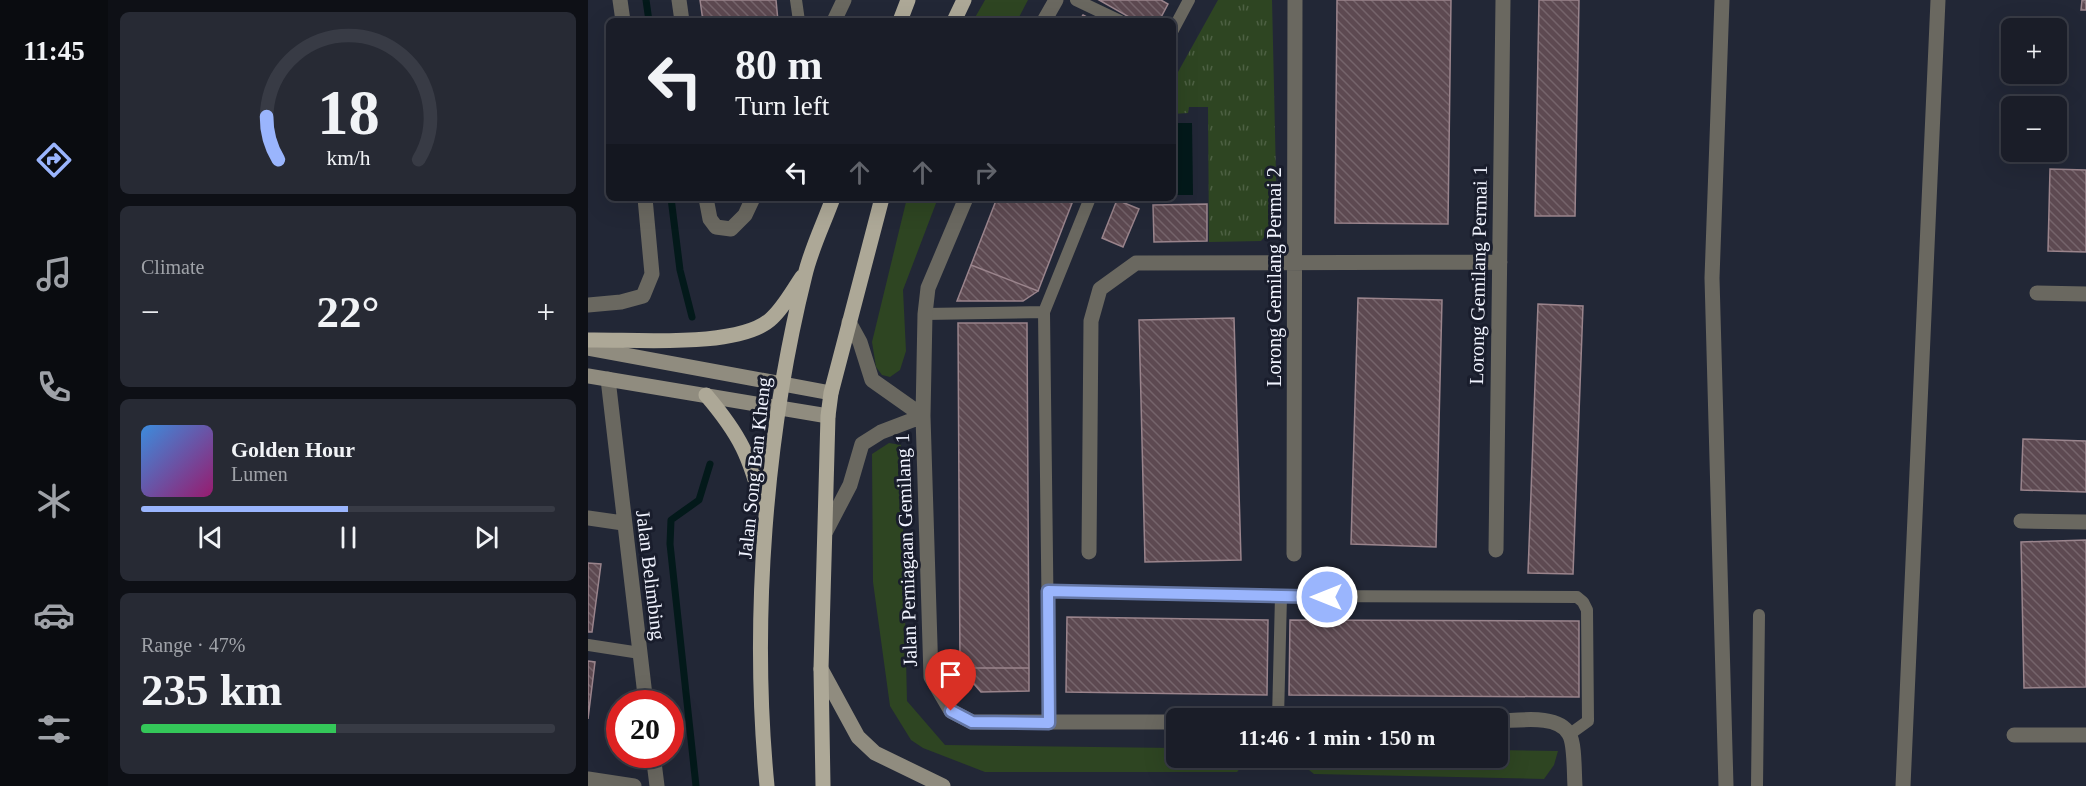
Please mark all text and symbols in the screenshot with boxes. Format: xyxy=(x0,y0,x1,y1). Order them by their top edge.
map controls xyxy=(2001,18,2067,162)
button: + xyxy=(2001,18,2067,84)
text: 11:45 xyxy=(23,36,85,66)
icon: left xyxy=(636,42,714,120)
text: 80 m xyxy=(735,42,823,88)
text: 18 xyxy=(317,78,379,147)
text: Turn left xyxy=(735,91,829,121)
button: − xyxy=(2001,96,2067,162)
icon: directions xyxy=(33,139,75,181)
text: km/h xyxy=(326,146,370,170)
icon: left xyxy=(780,156,813,189)
icon: ahead xyxy=(843,156,876,189)
icon: ahead xyxy=(906,156,939,189)
icon: right xyxy=(969,156,1002,189)
street label: Lorong Gemilang Permai 1 xyxy=(1465,165,1492,385)
street label: Lorong Gemilang Permai 2 xyxy=(1263,167,1286,387)
icon: music xyxy=(33,253,75,295)
text: Climate xyxy=(141,256,204,278)
text: 22° xyxy=(317,287,380,337)
text: − xyxy=(141,294,160,330)
text: + xyxy=(536,294,555,330)
icon: phone xyxy=(33,366,75,408)
street label: Jalan Song Ban Kheng xyxy=(734,376,775,560)
street label: Jalan Perniagaan Gemilang 1 xyxy=(891,433,922,667)
text: Golden Hour xyxy=(231,437,355,462)
text: Lumen xyxy=(231,463,288,485)
icon: climate xyxy=(33,480,75,522)
street label: Jalan Belimbing xyxy=(631,509,670,641)
icon: previous xyxy=(194,521,227,554)
icon: pause xyxy=(332,521,365,554)
icon: next xyxy=(470,521,503,554)
position arrow xyxy=(1295,565,1359,629)
icon: car xyxy=(33,594,75,636)
text: Range · 47% xyxy=(141,634,245,656)
pin xyxy=(925,649,976,711)
icon: arrive xyxy=(934,658,967,691)
text: 235 km xyxy=(141,665,282,715)
speed limit sign: 20 xyxy=(606,690,684,768)
icon: filters xyxy=(33,708,75,750)
text: 11:46 · 1 min · 150 m xyxy=(1239,725,1435,750)

